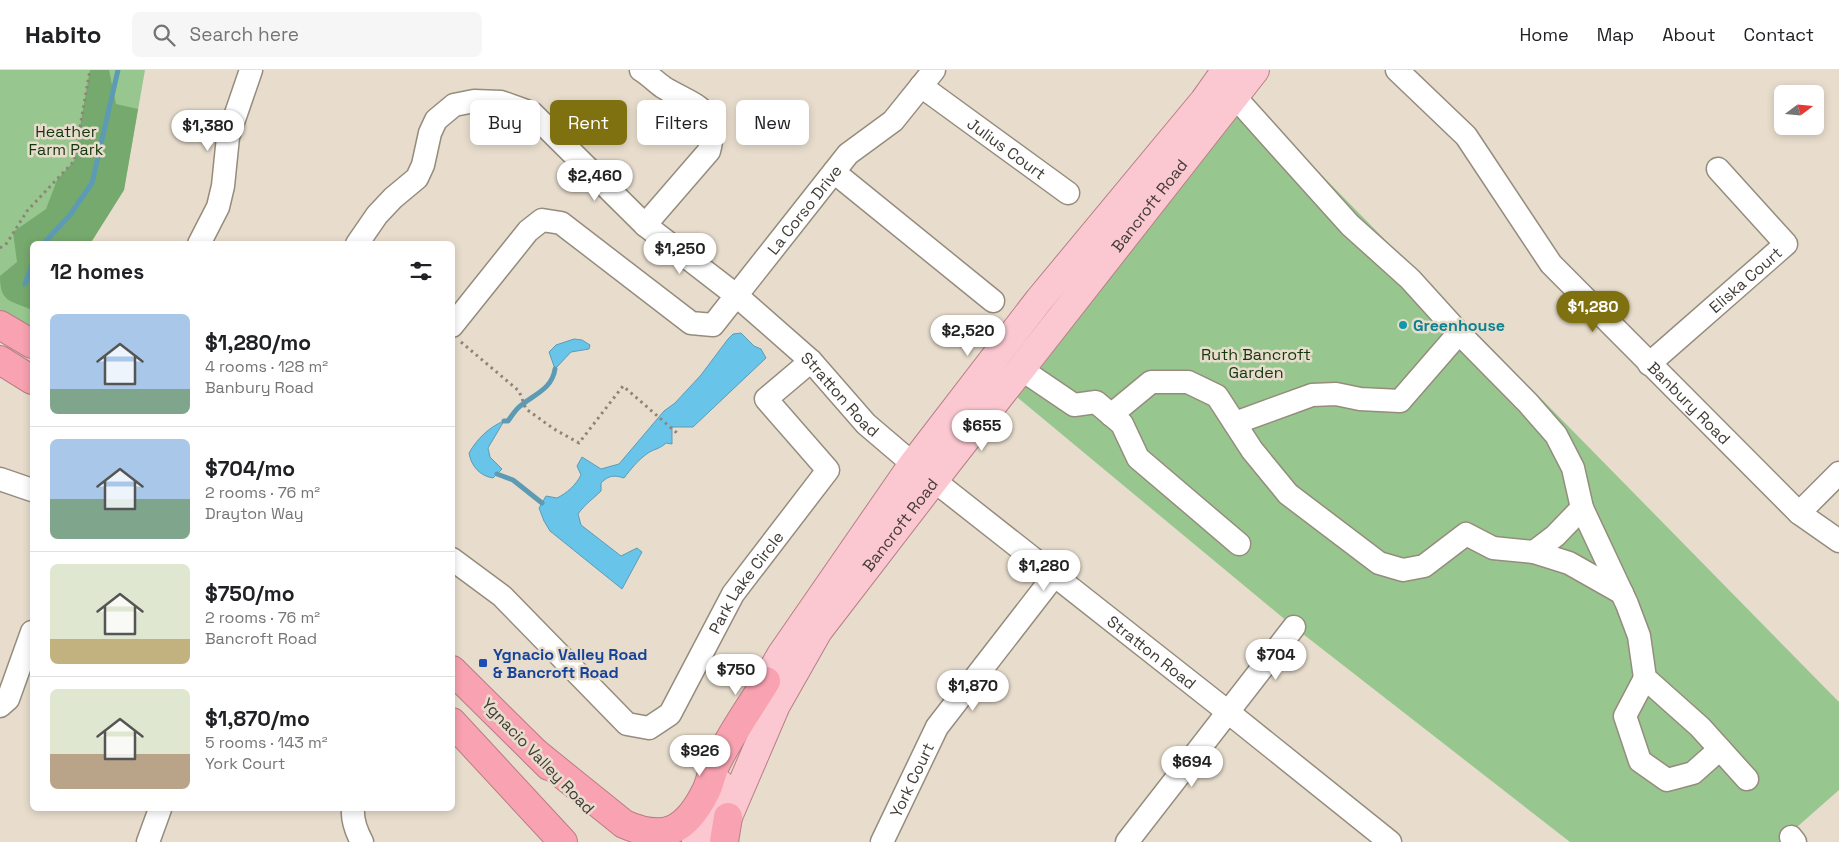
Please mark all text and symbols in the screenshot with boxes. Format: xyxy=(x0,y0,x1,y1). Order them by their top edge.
search box xyxy=(132,12,482,57)
text: Habito xyxy=(25,19,102,50)
icon: search xyxy=(150,21,178,49)
text: Search here xyxy=(190,22,299,47)
text: Home xyxy=(1520,23,1569,46)
text: Map xyxy=(1597,23,1634,46)
text: About xyxy=(1662,23,1716,46)
text: Contact xyxy=(1744,23,1814,46)
north arrow xyxy=(1774,85,1824,135)
map controls xyxy=(1774,85,1824,135)
chip: Buy xyxy=(470,100,540,145)
chip: Rent xyxy=(550,100,627,145)
chip: Filters xyxy=(637,100,726,145)
chip: New xyxy=(736,100,809,145)
pin: $1,380 xyxy=(167,109,249,152)
street label: Julius Court xyxy=(963,113,1050,184)
text: $1,380 xyxy=(182,115,234,136)
park label: Heather Farm Park xyxy=(29,121,104,160)
street label: Bancroft Road xyxy=(1106,155,1192,256)
pin: $2,460 xyxy=(554,160,636,202)
street label: La Corso Drive xyxy=(762,160,846,259)
text: $2,460 xyxy=(568,165,622,186)
pin: $1,250 xyxy=(639,232,721,275)
text: $1,250 xyxy=(654,238,706,259)
street label: Eliska Court xyxy=(1704,242,1786,317)
icon: filters xyxy=(407,257,435,285)
text: 12 homes xyxy=(50,258,144,285)
pin: $1,280 xyxy=(1552,290,1634,333)
text: $1,280 xyxy=(1567,296,1619,317)
pin: $2,520 xyxy=(927,314,1009,357)
place label: Greenhouse xyxy=(1413,315,1505,336)
marker: Greenhouse xyxy=(1397,319,1409,331)
text: $2,520 xyxy=(941,320,995,341)
text: $1,280/mo xyxy=(205,329,311,356)
icon: home xyxy=(90,334,150,394)
park label: Ruth Bancroft Garden xyxy=(1201,344,1311,383)
street label: Stratton Road xyxy=(797,347,884,441)
text: 4 rooms · 128 m² xyxy=(205,356,328,377)
street label: Banbury Road xyxy=(1643,357,1735,449)
text: Banbury Road xyxy=(205,377,314,398)
pin: $655 xyxy=(952,410,1012,452)
text: $655 xyxy=(963,415,1001,436)
text: $704/mo xyxy=(205,455,295,482)
icon: home xyxy=(90,459,150,519)
street label: Bancroft Road xyxy=(857,474,942,575)
text: 2 rooms · 76 m² xyxy=(205,482,320,503)
text: Drayton Way xyxy=(205,503,304,524)
street label: Park Lake Circle xyxy=(704,527,788,637)
pin: $1,280 xyxy=(1003,550,1085,592)
text: $1,280 xyxy=(1018,555,1070,576)
text: $750/mo xyxy=(205,580,295,607)
icon: home xyxy=(90,584,150,644)
text: 2 rooms · 76 m² xyxy=(205,607,320,628)
street label: Stratton Road xyxy=(1103,610,1201,694)
text: Bancroft Road xyxy=(205,628,317,649)
pin: $704 xyxy=(1246,638,1306,681)
place label: Ygnacio Valley Road & Bancroft Road xyxy=(493,644,648,683)
text: $704 xyxy=(1256,644,1296,665)
pin: $750 xyxy=(706,654,766,696)
marker: Ygnacio Valley Road & Bancroft Road xyxy=(477,657,489,669)
text: $750 xyxy=(717,659,755,680)
pin: $1,870 xyxy=(932,670,1014,712)
text: $1,870 xyxy=(948,675,998,696)
street label: Ygnacio Valley Road xyxy=(477,693,599,819)
text: $1,870/mo xyxy=(205,705,310,732)
icon: home xyxy=(90,709,150,769)
text: 5 rooms · 143 m² xyxy=(205,732,328,753)
pin: $926 xyxy=(670,734,730,777)
street label: York Court xyxy=(885,739,939,821)
text: $926 xyxy=(681,740,719,761)
pin: $694 xyxy=(1162,746,1222,788)
text: $694 xyxy=(1172,751,1212,772)
text: York Court xyxy=(205,753,285,774)

